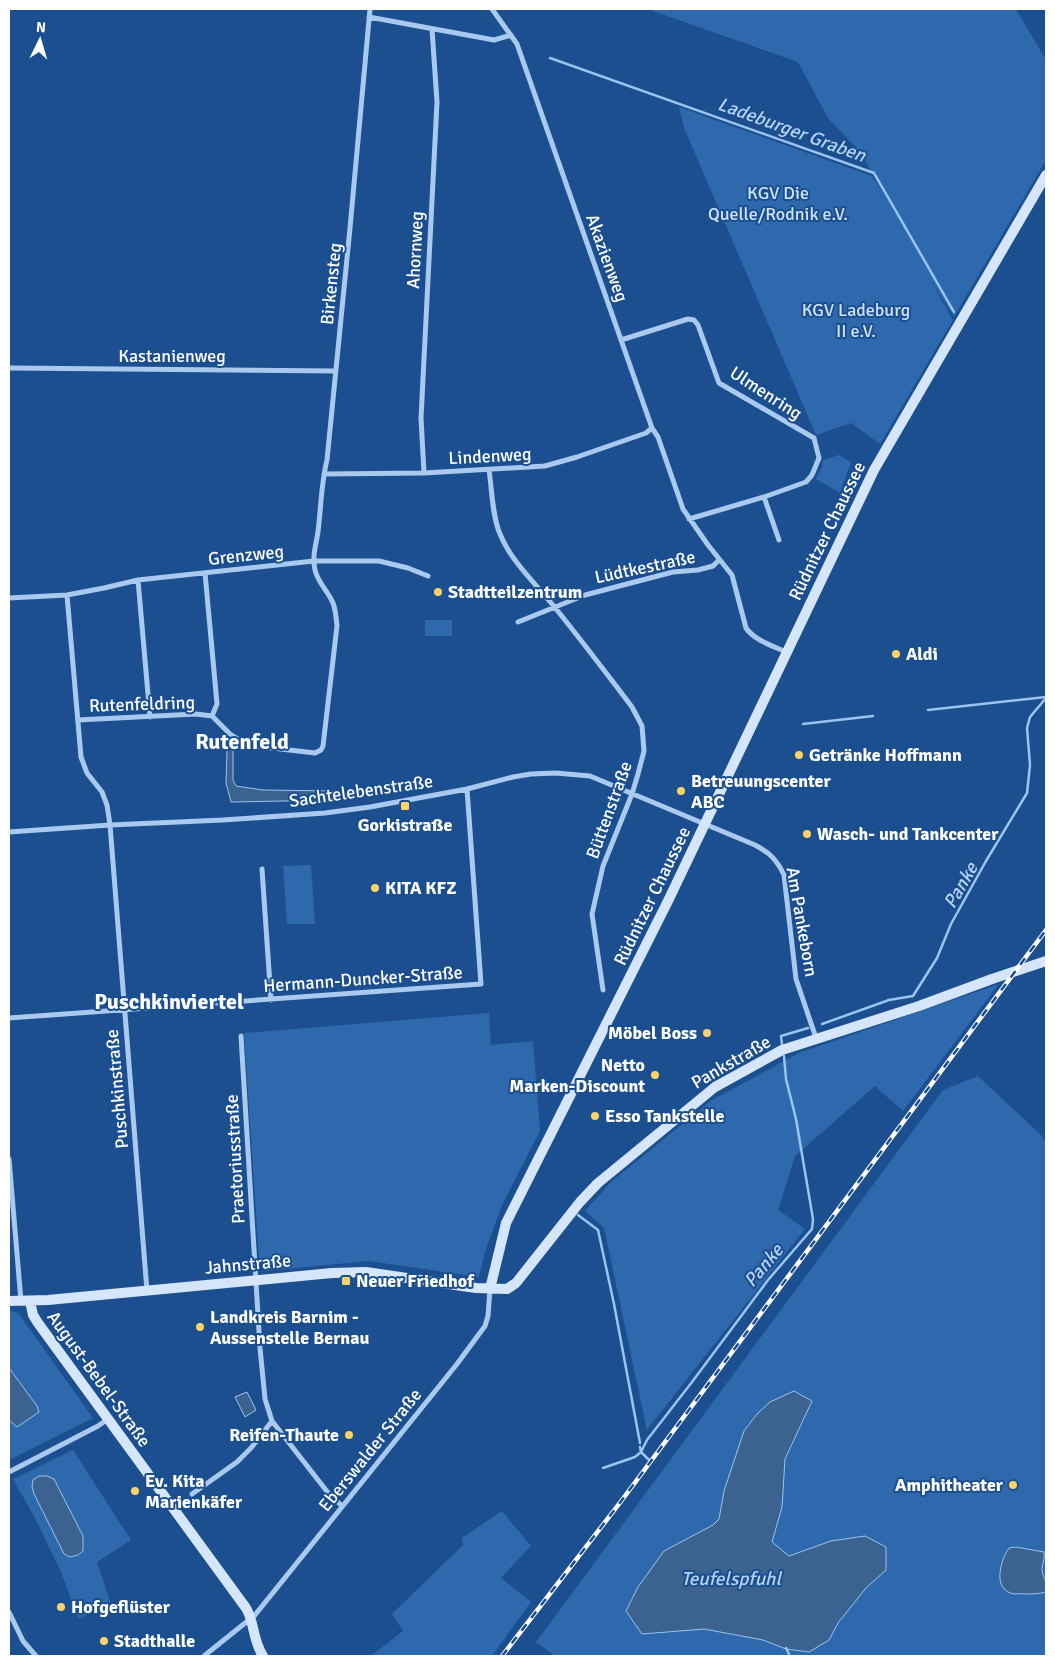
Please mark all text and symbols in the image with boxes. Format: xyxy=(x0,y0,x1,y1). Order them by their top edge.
north arrow xyxy=(15,15,65,65)
text: N xyxy=(35,19,47,36)
water label: Ladeburger Graben xyxy=(715,92,869,168)
park label: KGV Die Quelle/Rodnik e.V. xyxy=(708,182,848,225)
street label: Ahornweg xyxy=(402,211,428,289)
street label: Akazienweg xyxy=(581,211,633,305)
street label: Birkensteg xyxy=(316,242,346,326)
park label: KGV Ladeburg II e.V. xyxy=(802,299,910,342)
street label: Kastanienweg xyxy=(118,345,226,367)
street label: Ulmenring xyxy=(726,362,806,424)
street label: Lindenweg xyxy=(448,443,532,469)
street label: Rüdnitzer Chaussee xyxy=(784,458,870,604)
street label: Grenzweg xyxy=(207,540,285,570)
street label: Lüdtkestraße xyxy=(593,546,697,588)
place label: Stadtteilzentrum xyxy=(448,581,582,603)
marker: Stadtteilzentrum xyxy=(432,586,444,598)
place label: Aldi xyxy=(906,643,938,665)
marker: Aldi xyxy=(890,648,902,660)
street label: Rutenfeldring xyxy=(89,691,195,717)
district label: Rutenfeld xyxy=(195,728,289,755)
place label: Getränke Hoffmann xyxy=(809,744,962,766)
marker: Getränke Hoffmann xyxy=(793,749,805,761)
street label: Büttenstraße xyxy=(581,758,637,862)
street label: Sachtelebenstraße xyxy=(288,770,434,812)
place label: Betreuungscenter ABC xyxy=(691,770,832,813)
marker: Betreuungscenter ABC xyxy=(675,785,687,797)
marker: Gorkistraße xyxy=(399,800,411,812)
place label: Gorkistraße xyxy=(358,814,452,836)
street label: Rüdnitzer Chaussee xyxy=(609,823,695,969)
place label: Wasch- und Tankcenter xyxy=(817,823,999,845)
marker: Wasch- und Tankcenter xyxy=(801,828,813,840)
water label: Panke xyxy=(938,857,984,913)
street label: Am Pankeborn xyxy=(782,865,822,979)
place label: KITA KFZ xyxy=(385,877,457,899)
marker: KITA KFZ xyxy=(369,882,381,894)
street label: Hermann-Duncker-Straße xyxy=(263,961,463,997)
district label: Puschkinviertel xyxy=(94,988,244,1015)
place label: Möbel Boss xyxy=(608,1022,697,1044)
marker: Möbel Boss xyxy=(701,1027,713,1039)
street label: Puschkinstraße xyxy=(101,1028,133,1150)
street label: Pankstraße xyxy=(687,1031,775,1093)
place label: Netto Marken-Discount xyxy=(509,1054,645,1097)
marker: Netto Marken-Discount xyxy=(649,1069,661,1081)
street label: Praetoriusstraße xyxy=(221,1094,249,1224)
place label: Esso Tankstelle xyxy=(605,1105,724,1127)
marker: Esso Tankstelle xyxy=(589,1110,601,1122)
water label: Panke xyxy=(739,1238,790,1292)
street label: Jahnstraße xyxy=(204,1249,292,1279)
place label: Neuer Friedhof xyxy=(356,1270,475,1292)
marker: Neuer Friedhof xyxy=(340,1275,352,1287)
place label: Landkreis Barnim - Aussenstelle Bernau xyxy=(210,1306,369,1349)
street label: August-Bebel-Straße xyxy=(42,1307,156,1451)
marker: Landkreis Barnim - Aussenstelle Bernau xyxy=(194,1321,206,1333)
street label: Eberswalder Straße xyxy=(314,1384,426,1516)
place label: Reifen-Thaute xyxy=(229,1424,339,1446)
marker: Reifen-Thaute xyxy=(343,1429,355,1441)
place label: Ev. Kita Marienkäfer xyxy=(145,1470,243,1513)
place label: Amphitheater xyxy=(895,1474,1004,1496)
marker: Amphitheater xyxy=(1007,1479,1019,1491)
marker: Ev. Kita Marienkäfer xyxy=(129,1485,141,1497)
water label: Teufelspfuhl xyxy=(681,1567,782,1591)
place label: Hofgeflüster xyxy=(71,1596,171,1618)
marker: Hofgeflüster xyxy=(55,1601,67,1613)
place label: Stadthalle xyxy=(114,1630,195,1652)
marker: Stadthalle xyxy=(98,1635,110,1647)

